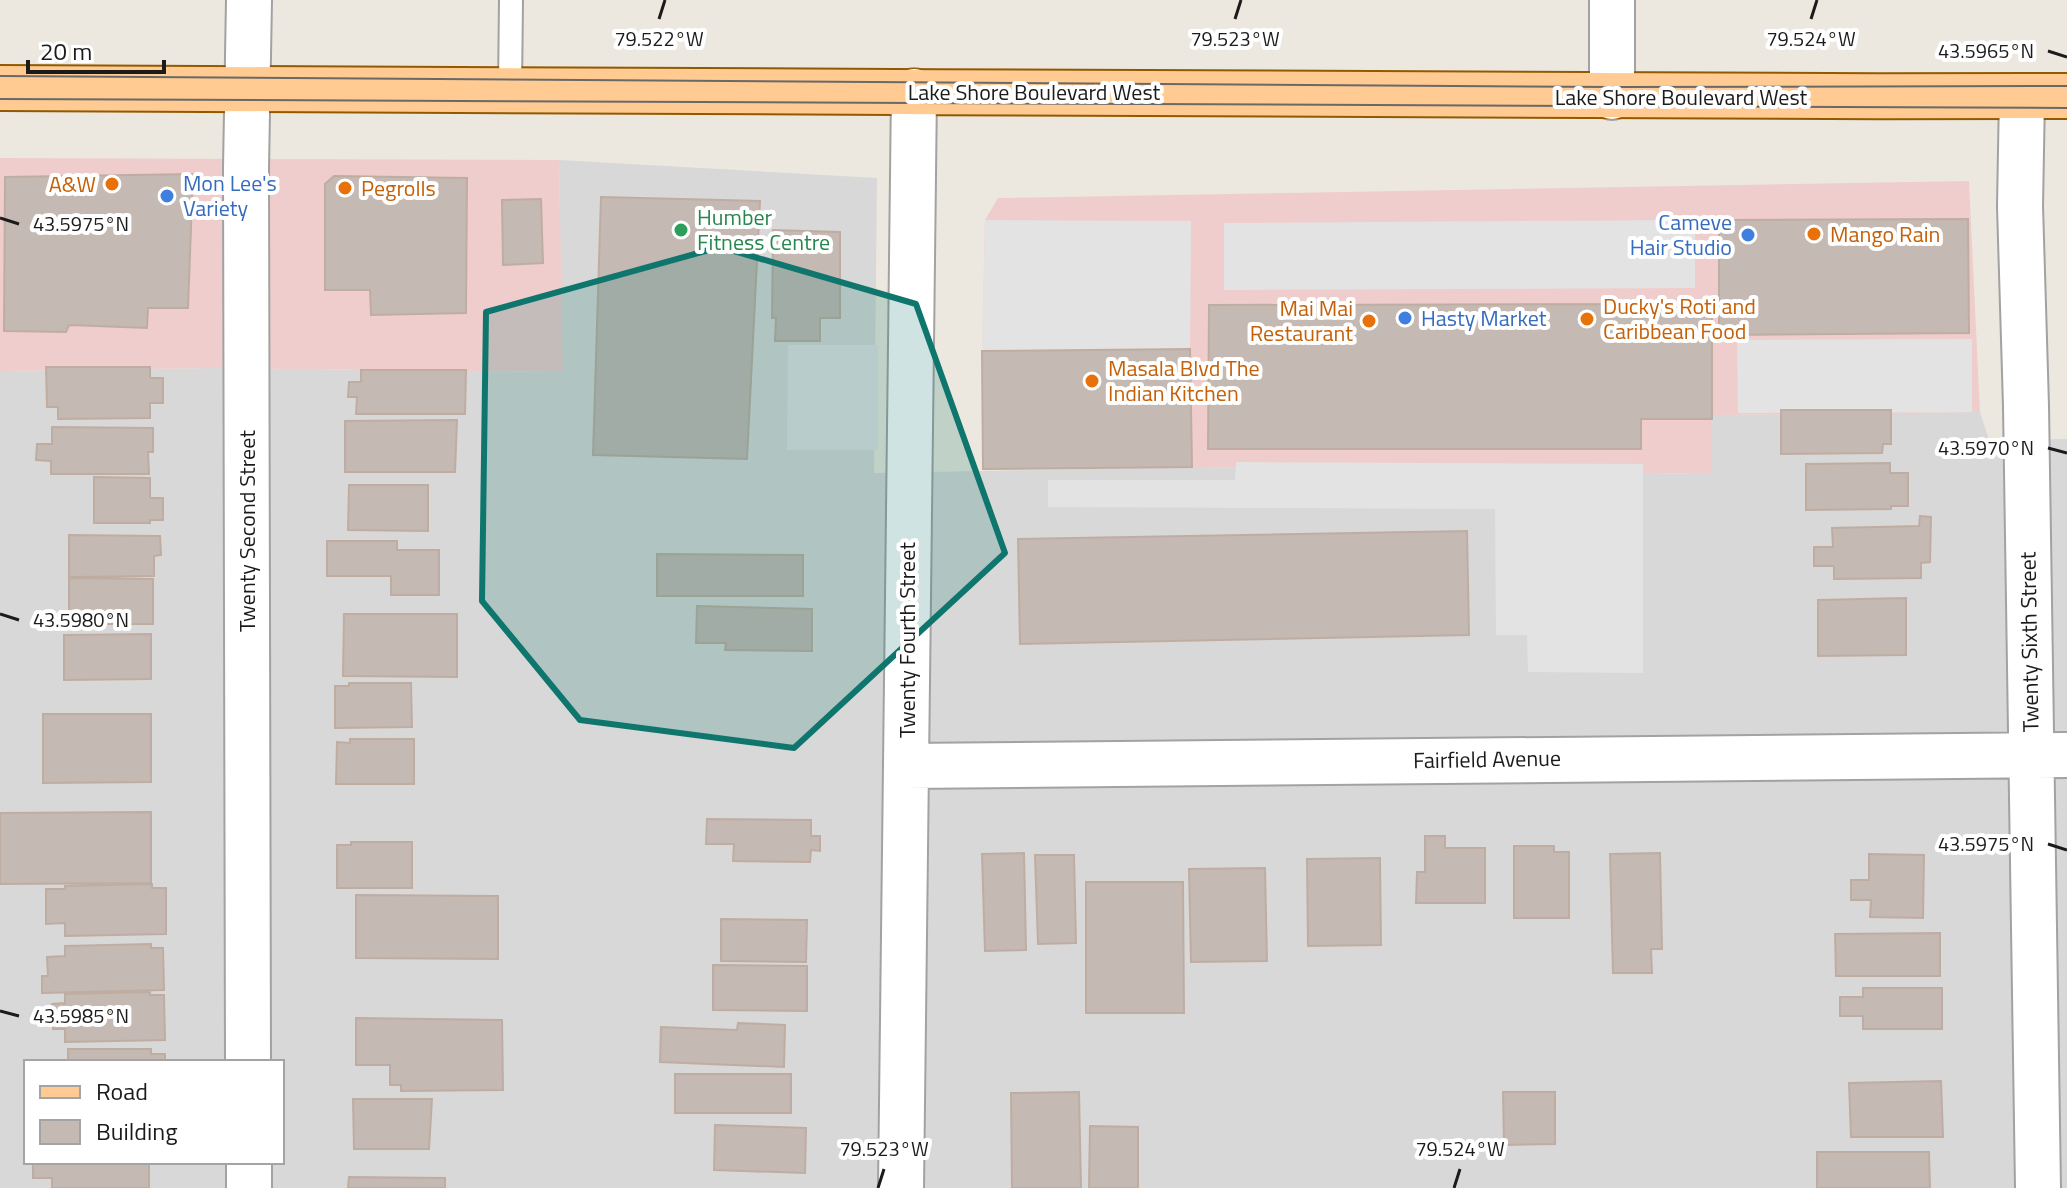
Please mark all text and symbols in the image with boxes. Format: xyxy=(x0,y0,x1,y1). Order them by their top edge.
text: 79.522°W xyxy=(614,23,704,54)
text: 79.523°W xyxy=(1190,23,1280,54)
text: 79.524°W xyxy=(1766,23,1856,54)
scale bar xyxy=(28,24,164,74)
text: 20 m xyxy=(40,33,92,69)
text: 43.5965°N xyxy=(1938,35,2034,66)
street label: Lake Shore Boulevard West xyxy=(908,75,1161,109)
street label: Lake Shore Boulevard West xyxy=(1555,80,1808,114)
place label: Mon Lee's Variety xyxy=(183,166,277,225)
place label: A&W xyxy=(49,167,96,201)
place label: Pegrolls xyxy=(361,171,436,205)
marker: A&W xyxy=(103,175,121,193)
marker: Pegrolls xyxy=(336,179,354,197)
marker: Mon Lee's Variety xyxy=(158,187,176,205)
place label: Humber Fitness Centre xyxy=(697,200,830,259)
place label: Cameve Hair Studio xyxy=(1630,205,1732,264)
text: 43.5975°N xyxy=(33,208,129,239)
place label: Mango Rain xyxy=(1830,217,1940,251)
marker: Humber Fitness Centre xyxy=(672,221,690,239)
marker: Mango Rain xyxy=(1805,225,1823,243)
marker: Cameve Hair Studio xyxy=(1739,226,1757,244)
place label: Ducky's Roti and Caribbean Food xyxy=(1603,289,1756,348)
place label: Mai Mai Restaurant xyxy=(1250,291,1353,350)
place label: Hasty Market xyxy=(1421,301,1547,335)
marker: Hasty Market xyxy=(1396,309,1414,327)
marker: Ducky's Roti and Caribbean Food xyxy=(1578,310,1596,328)
marker: Mai Mai Restaurant xyxy=(1360,312,1378,330)
place label: Masala Blvd The Indian Kitchen xyxy=(1108,351,1260,410)
marker: Masala Blvd The Indian Kitchen xyxy=(1083,372,1101,390)
street label: Twenty Second Street xyxy=(230,430,264,632)
text: 43.5970°N xyxy=(1938,432,2034,463)
street label: Twenty Fourth Street xyxy=(890,542,924,738)
street label: Twenty Sixth Street xyxy=(2010,551,2048,733)
text: 43.5980°N xyxy=(33,604,129,635)
street label: Fairfield Avenue xyxy=(1413,741,1561,777)
text: 43.5975°N xyxy=(1938,828,2034,859)
text: 43.5985°N xyxy=(33,1000,129,1031)
legend xyxy=(24,1060,284,1164)
text: Road xyxy=(96,1073,148,1109)
text: Building xyxy=(96,1113,178,1149)
text: 79.523°W xyxy=(839,1133,929,1164)
text: 79.524°W xyxy=(1415,1133,1505,1164)

